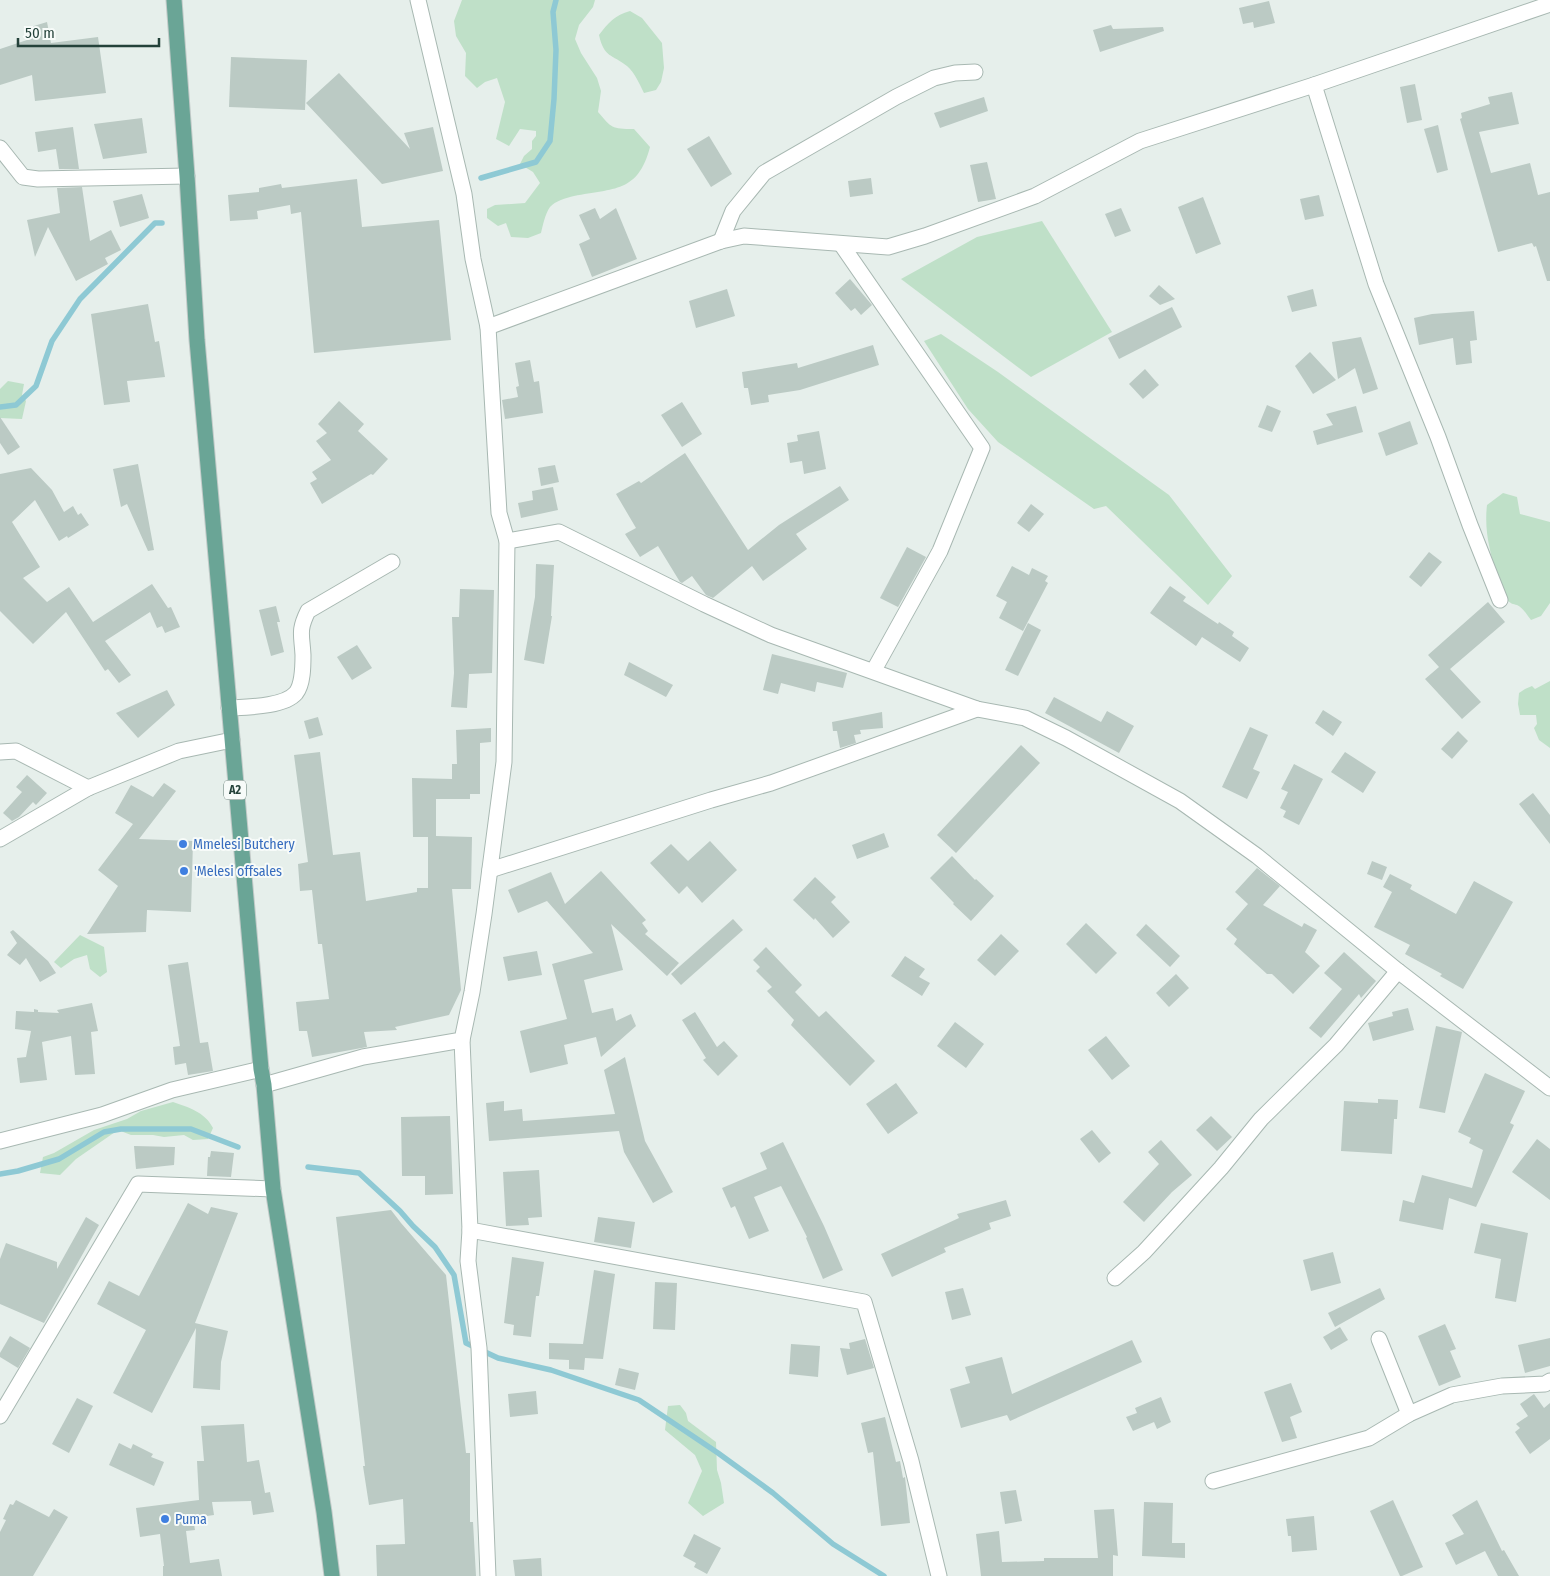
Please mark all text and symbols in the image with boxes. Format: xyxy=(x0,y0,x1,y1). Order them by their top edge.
scale bar xyxy=(18,15,159,47)
text: 50 m xyxy=(25,24,55,42)
road number: A2 xyxy=(224,780,246,800)
place label: Mmelesi Butchery xyxy=(193,836,295,853)
marker: Mmelesi Butchery xyxy=(177,838,189,850)
place label: 'Melesi offsales xyxy=(194,863,282,880)
marker: 'Melesi offsales xyxy=(178,865,190,877)
place label: Puma xyxy=(175,1511,207,1528)
marker: Puma xyxy=(159,1513,171,1525)

